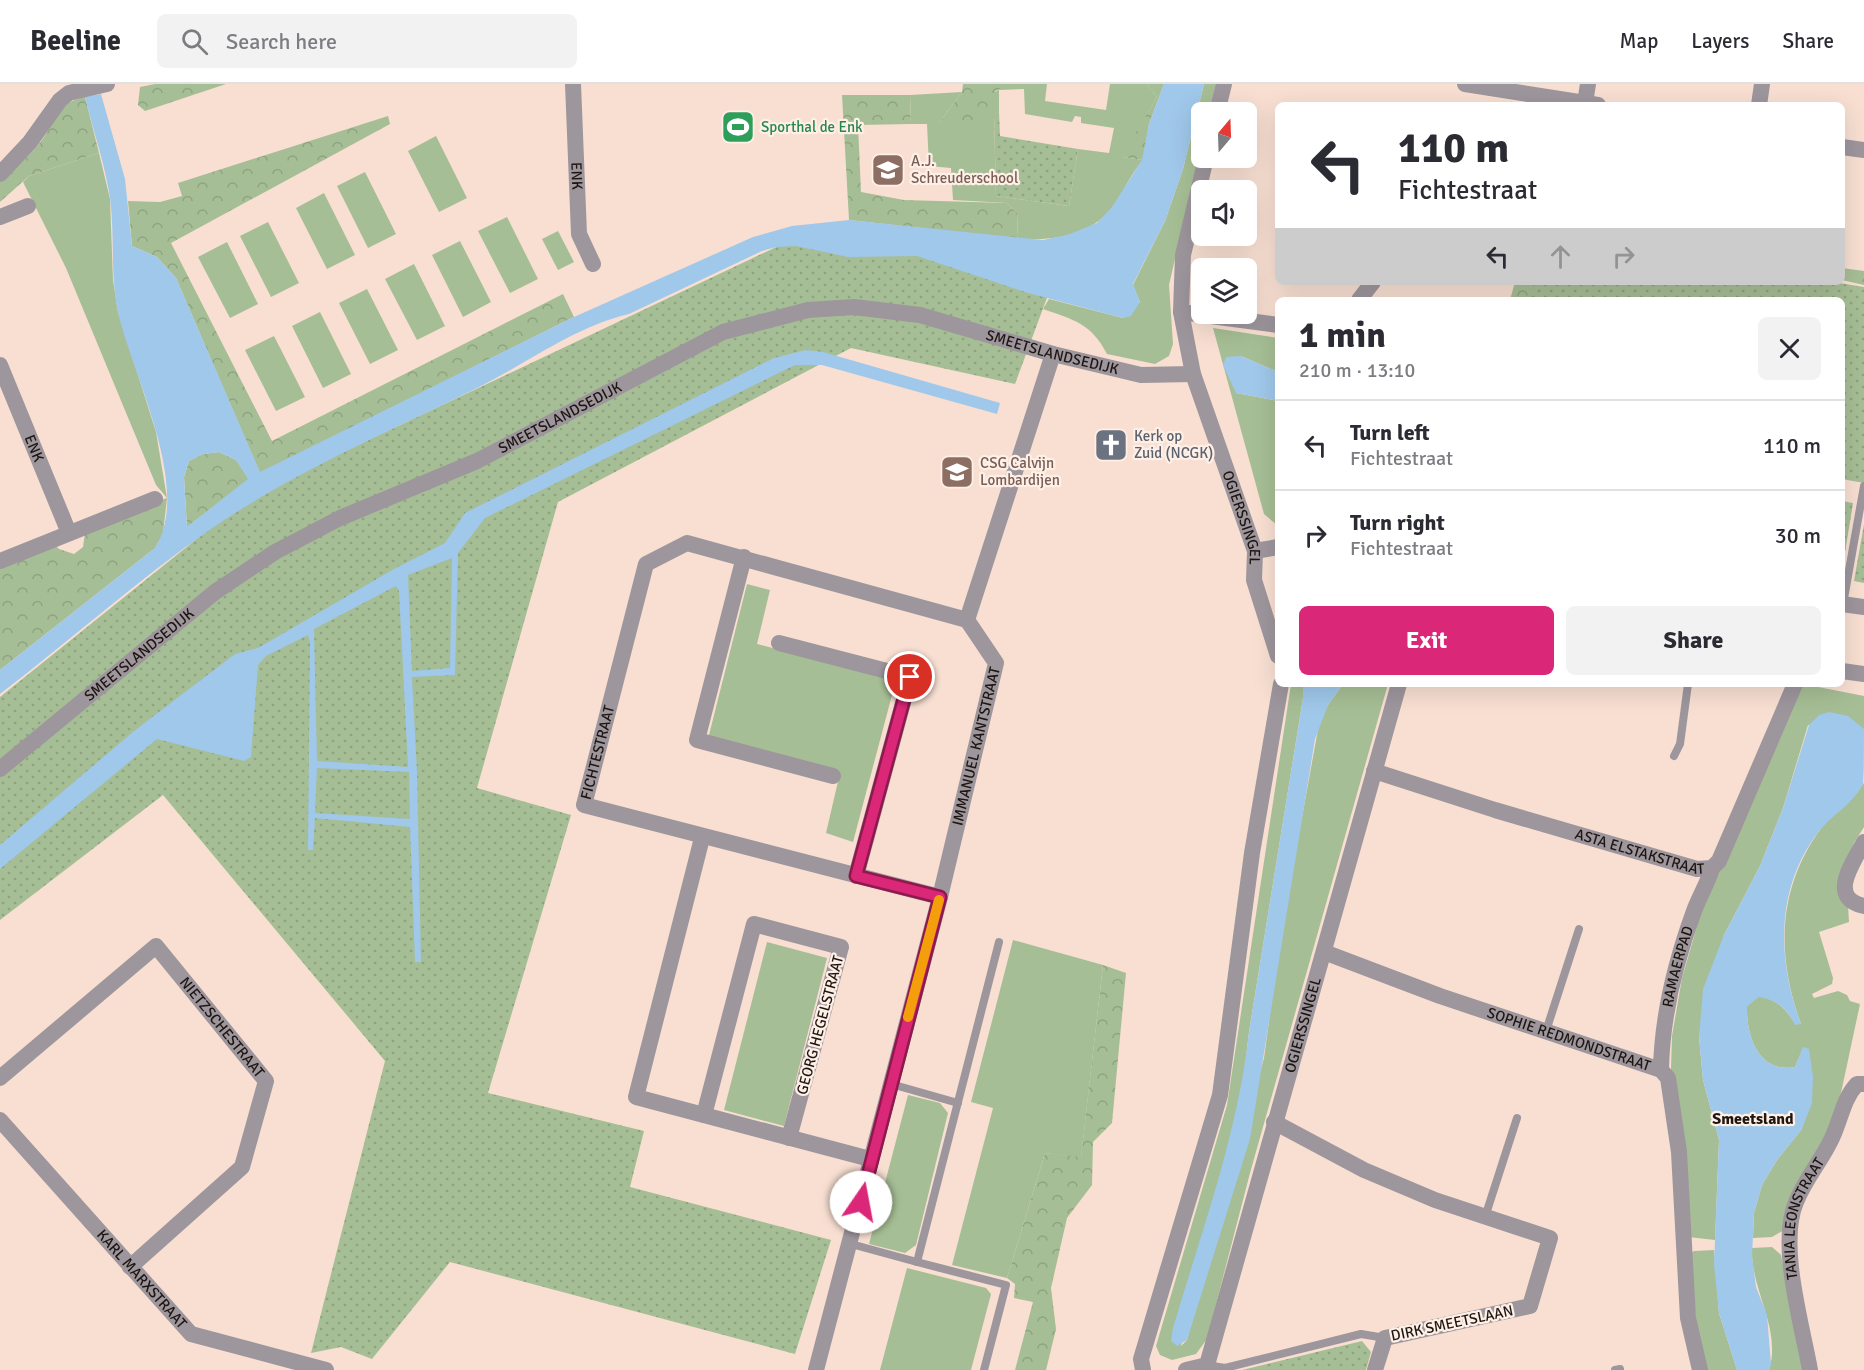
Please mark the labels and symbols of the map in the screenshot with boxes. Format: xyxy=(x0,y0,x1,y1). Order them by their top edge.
north arrow xyxy=(1191,102,1257,168)
sports icon: Sporthal de Enk xyxy=(720,109,756,145)
place label: Sporthal de Enk xyxy=(761,118,863,136)
school or university icon: A.J. Schreuderschool xyxy=(870,152,906,188)
place label: A.J. Schreuderschool xyxy=(911,152,1018,187)
street label: ENK xyxy=(567,162,586,190)
street label: SMEETSLANDSEDIJK xyxy=(984,326,1120,378)
street label: SMEETSLANDSEDIJK xyxy=(495,378,625,457)
church icon: Kerk op Zuid (NCGK) xyxy=(1093,427,1129,463)
place label: Kerk op Zuid (NCGK) xyxy=(1134,427,1213,462)
street label: ENK xyxy=(21,432,48,465)
school or university icon: CSG Calvijn Lombardijen xyxy=(939,454,975,490)
place label: CSG Calvijn Lombardijen xyxy=(980,454,1060,489)
street label: OGIERSSINGEL xyxy=(1218,468,1264,565)
street label: SMEETSLANDSEDIJK xyxy=(81,604,197,705)
pin xyxy=(884,651,935,702)
street label: IMMANUEL KANTSTRAAT xyxy=(948,665,1004,827)
street label: FICHTESTRAAT xyxy=(577,703,618,801)
street label: ASTA ELSTAKSTRAAT xyxy=(1573,825,1706,878)
street label: RAMAERPAD xyxy=(1658,924,1697,1009)
street label: GEORG HEGELSTRAAT xyxy=(793,953,847,1096)
street label: NIETZSCHESTRAAT xyxy=(176,973,269,1081)
street label: OGIERSSINGEL xyxy=(1281,975,1325,1075)
street label: SOPHIE REDMONDSTRAAT xyxy=(1485,1003,1654,1075)
district label: Smeetsland xyxy=(1712,1109,1794,1129)
street label: TANIA LEONSTRAAT xyxy=(1780,1154,1828,1281)
position arrow xyxy=(829,1170,893,1234)
street label: KARL MARXSTRAAT xyxy=(93,1226,191,1333)
street label: DIRK SMEETSLAAN xyxy=(1389,1301,1515,1345)

